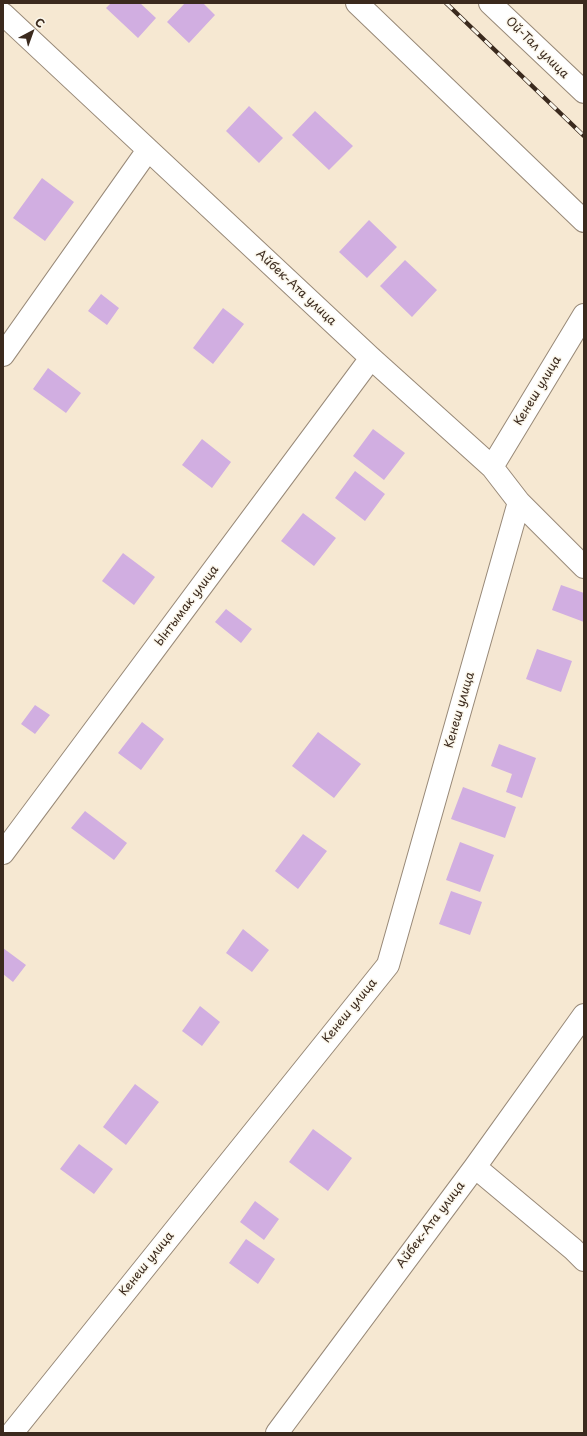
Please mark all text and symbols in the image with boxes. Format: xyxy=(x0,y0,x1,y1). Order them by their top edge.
north arrow xyxy=(12,12,52,52)
text: С xyxy=(31,13,49,32)
street label: Ой-Тал улица xyxy=(502,14,572,82)
street label: Айбек-Ата улица xyxy=(253,247,339,329)
street label: Кенеш улица xyxy=(512,354,564,428)
street label: Ынтымак улица xyxy=(152,563,222,649)
street label: Кенеш улица xyxy=(442,670,478,750)
street label: Кенеш улица xyxy=(320,976,380,1046)
street label: Айбек-Ата улица xyxy=(394,1179,468,1271)
street label: Кенеш улица xyxy=(117,1229,177,1299)

